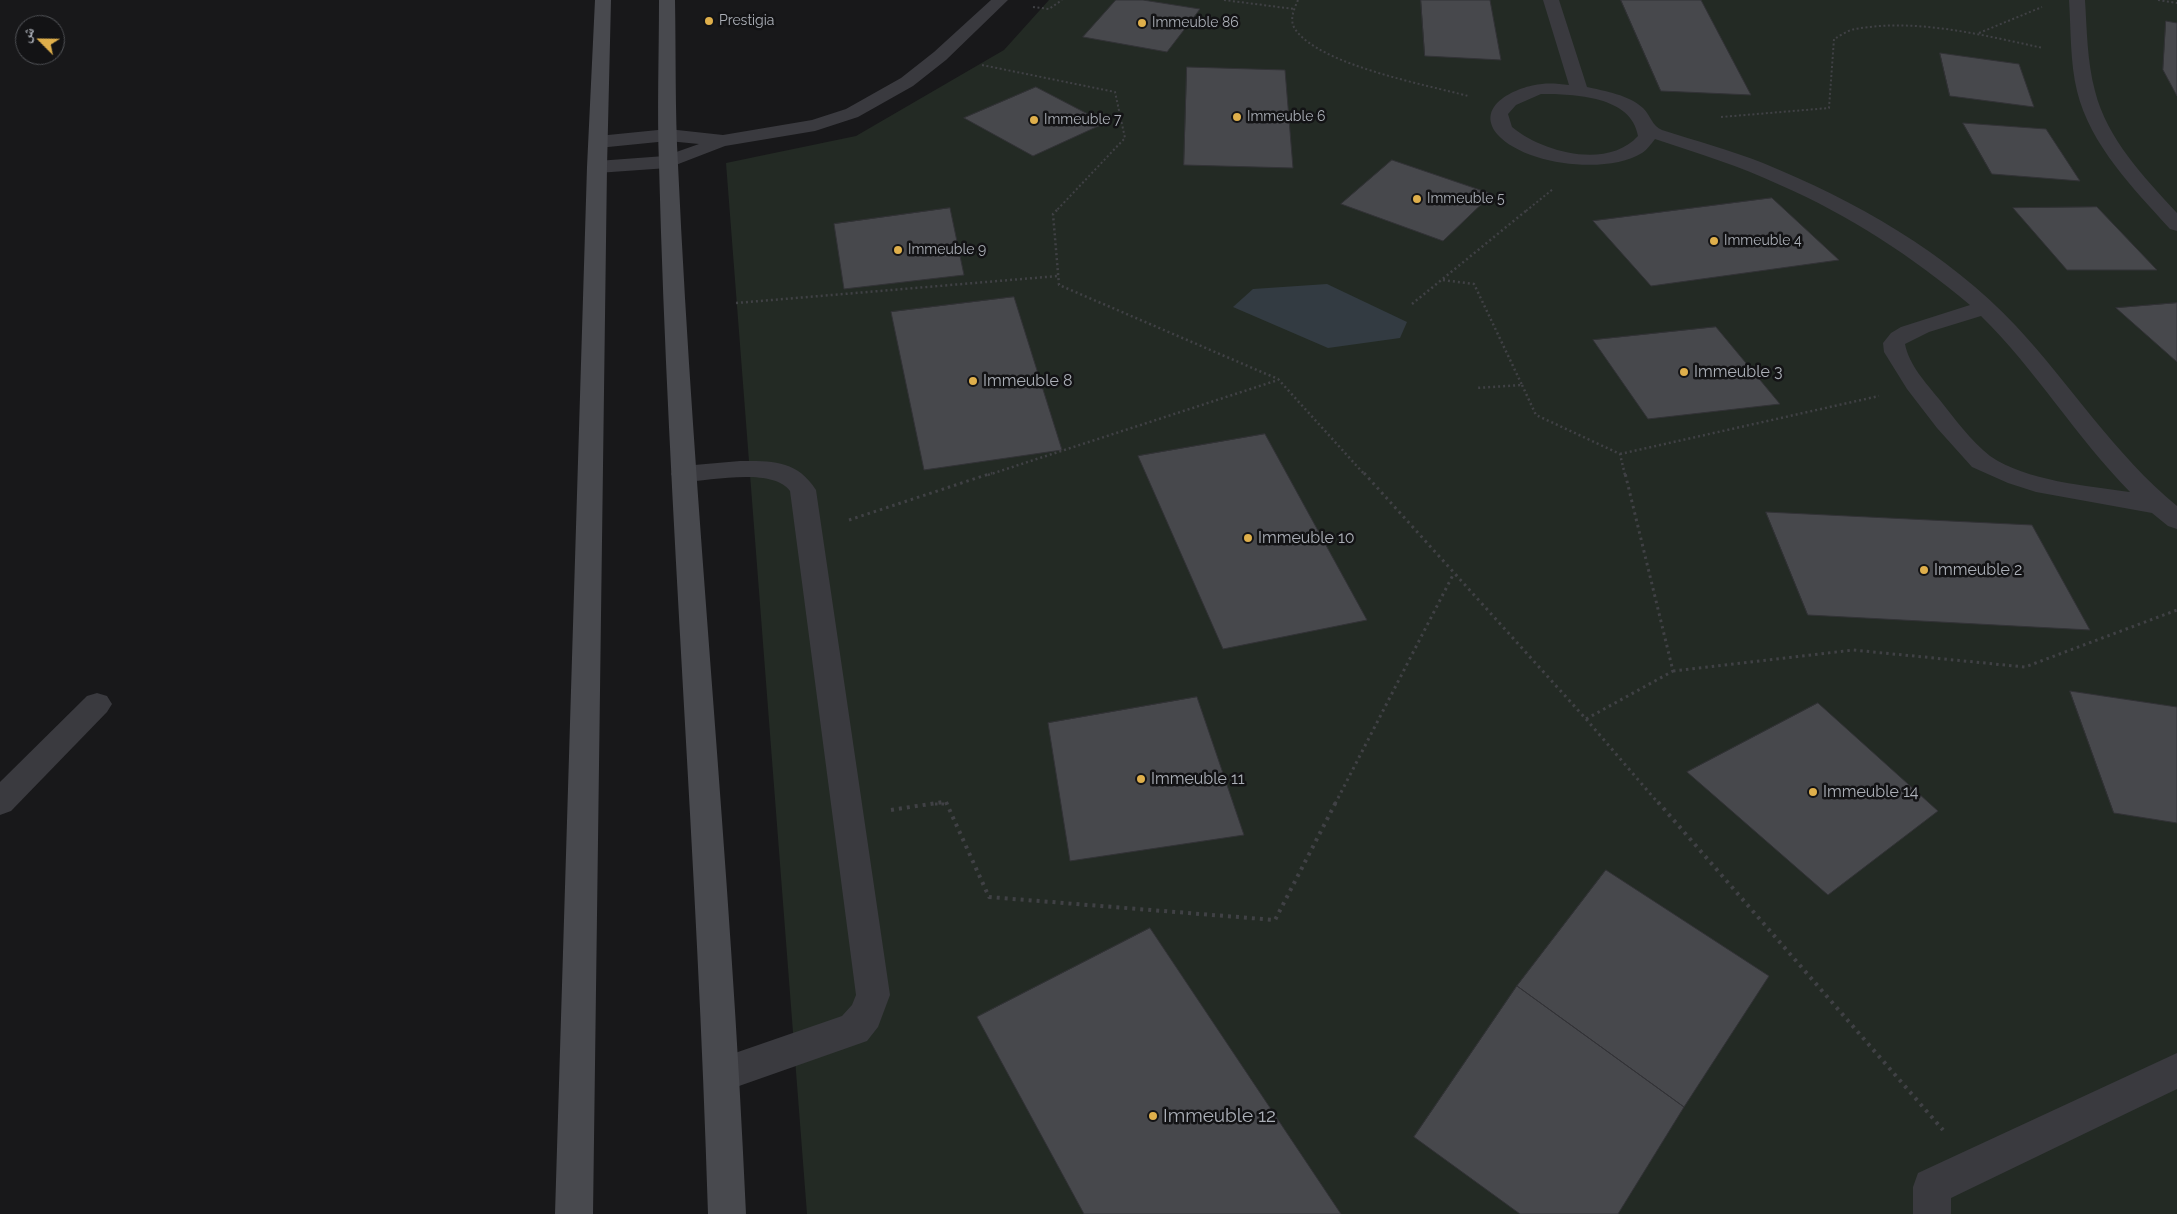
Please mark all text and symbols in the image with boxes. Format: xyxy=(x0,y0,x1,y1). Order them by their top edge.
place label: Prestigia xyxy=(719,13,774,29)
north arrow xyxy=(15,15,65,65)
marker: Prestigia xyxy=(703,15,715,27)
place label: Immeuble 86 xyxy=(1152,15,1239,31)
marker: Immeuble 86 xyxy=(1136,17,1148,29)
text: ش xyxy=(17,25,37,45)
place label: Immeuble 6 xyxy=(1247,109,1325,125)
marker: Immeuble 6 xyxy=(1231,111,1243,123)
place label: Immeuble 7 xyxy=(1044,112,1121,128)
marker: Immeuble 7 xyxy=(1028,114,1040,126)
place label: Immeuble 5 xyxy=(1427,191,1505,207)
marker: Immeuble 5 xyxy=(1411,193,1423,205)
place label: Immeuble 4 xyxy=(1724,233,1802,249)
marker: Immeuble 4 xyxy=(1708,235,1720,247)
place label: Immeuble 9 xyxy=(908,242,986,258)
marker: Immeuble 9 xyxy=(892,244,904,256)
place label: Immeuble 3 xyxy=(1694,362,1783,382)
marker: Immeuble 3 xyxy=(1678,366,1690,378)
place label: Immeuble 8 xyxy=(983,371,1072,391)
marker: Immeuble 8 xyxy=(967,375,979,387)
place label: Immeuble 10 xyxy=(1258,528,1355,548)
marker: Immeuble 10 xyxy=(1242,532,1254,544)
place label: Immeuble 2 xyxy=(1934,560,2022,580)
marker: Immeuble 2 xyxy=(1918,564,1930,576)
place label: Immeuble 11 xyxy=(1151,769,1245,789)
marker: Immeuble 11 xyxy=(1135,773,1147,785)
place label: Immeuble 14 xyxy=(1823,782,1919,802)
marker: Immeuble 14 xyxy=(1807,786,1819,798)
place label: Immeuble 12 xyxy=(1163,1105,1276,1127)
marker: Immeuble 12 xyxy=(1147,1110,1159,1122)

